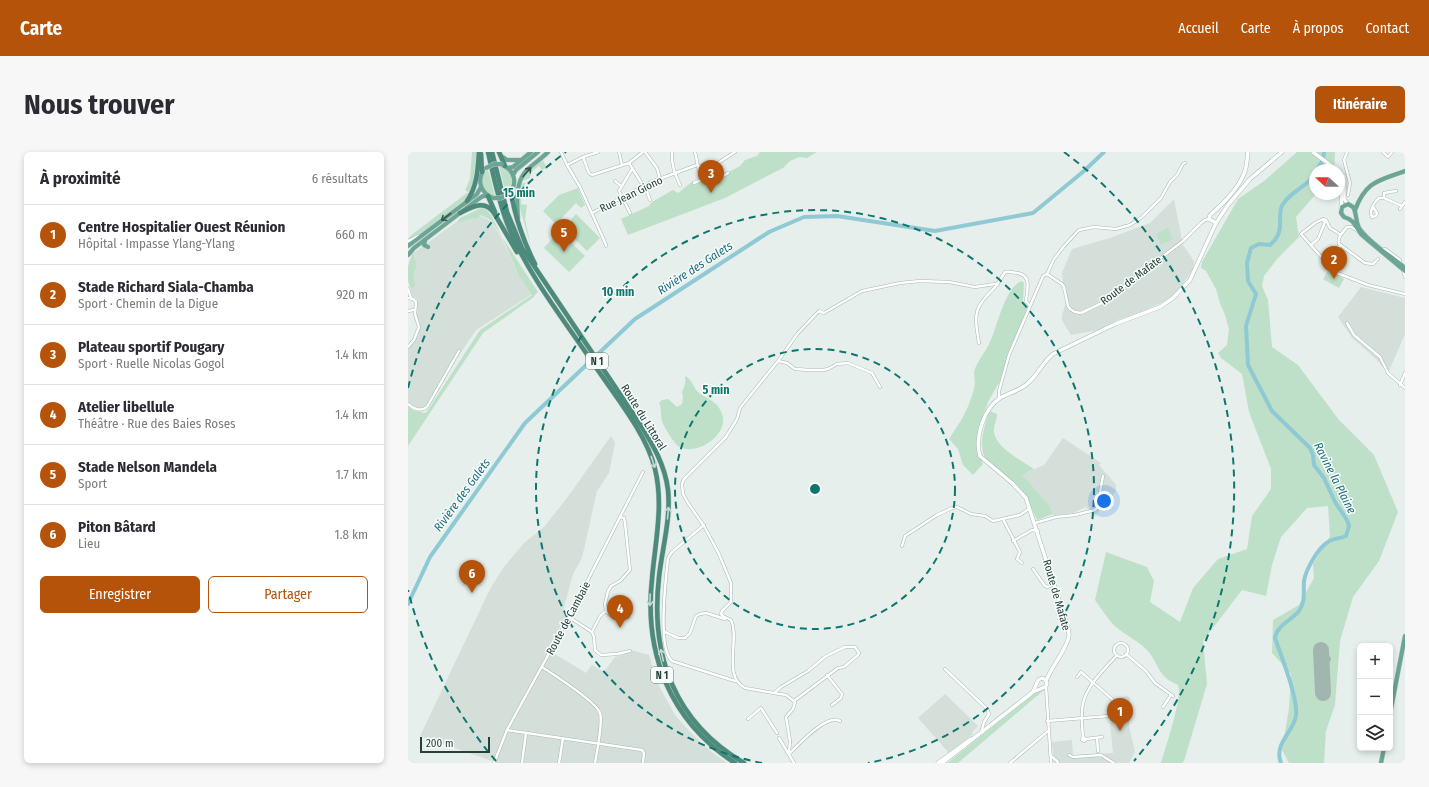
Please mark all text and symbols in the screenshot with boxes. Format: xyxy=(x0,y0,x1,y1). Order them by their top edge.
text: Carte xyxy=(20,17,62,40)
text: Accueil xyxy=(1178,20,1219,37)
text: Carte xyxy=(1241,20,1271,37)
text: À propos xyxy=(1293,20,1344,37)
text: Contact xyxy=(1366,20,1409,37)
button: Itinéraire xyxy=(1315,86,1405,123)
text: Nous trouver xyxy=(24,88,175,121)
pin: 3 xyxy=(698,160,724,193)
north arrow xyxy=(1309,164,1345,200)
one-way arrow xyxy=(523,166,531,177)
text: À proximité xyxy=(40,168,121,189)
text: 6 résultats xyxy=(312,171,368,186)
street label: Rue Jean Giono xyxy=(598,174,665,215)
text: 15 min xyxy=(503,186,535,200)
one-way arrow xyxy=(441,212,452,221)
text: Centre Hospitalier Ouest Réunion xyxy=(78,218,285,236)
pin: 5 xyxy=(551,219,577,252)
text: 1 xyxy=(50,227,56,242)
text: 660 m xyxy=(335,227,368,242)
text: Hôpital · Impasse Ylang-Ylang xyxy=(78,236,235,251)
water label: Rivière des Galets xyxy=(655,239,735,297)
pin: 2 xyxy=(1321,246,1347,279)
street label: Route de Mafate xyxy=(1098,253,1165,308)
text: Stade Richard Siala-Chamba xyxy=(78,278,254,296)
text: 10 min xyxy=(602,285,634,299)
text: 2 xyxy=(50,287,56,302)
text: 920 m xyxy=(336,287,368,302)
text: Sport · Chemin de la Digue xyxy=(78,296,218,311)
text: Plateau sportif Pougary xyxy=(78,338,224,356)
text: 3 xyxy=(50,347,56,362)
text: 1.4 km xyxy=(335,347,368,362)
road number: N 1 xyxy=(586,353,608,369)
text: Sport · Ruelle Nicolas Gogol xyxy=(78,356,224,371)
street label: Route du Littoral xyxy=(618,382,669,453)
text: 5 min xyxy=(703,383,729,397)
text: Atelier libellule xyxy=(78,398,174,416)
text: 4 xyxy=(50,407,56,422)
text: 1.4 km xyxy=(335,407,368,422)
text: Théâtre · Rue des Baies Roses xyxy=(78,416,236,431)
water label: Ravine la Plaine xyxy=(1311,440,1359,516)
one-way arrow xyxy=(650,455,657,468)
water label: Rivière des Galets xyxy=(431,456,493,534)
text: Stade Nelson Mandela xyxy=(78,458,217,476)
text: 5 xyxy=(50,467,56,482)
text: 1.7 km xyxy=(336,467,368,482)
text: Sport xyxy=(78,476,107,491)
centre of rings xyxy=(808,482,822,496)
your location xyxy=(1094,491,1114,511)
one-way arrow xyxy=(664,507,671,520)
text: Piton Bâtard xyxy=(78,518,156,536)
text: 6 xyxy=(50,527,56,542)
text: 1.8 km xyxy=(335,527,368,542)
text: Lieu xyxy=(78,536,100,551)
street label: Route de Mafate xyxy=(1040,558,1073,632)
pin: 6 xyxy=(459,560,485,593)
button: Enregistrer xyxy=(40,576,200,613)
button: Partager xyxy=(208,576,368,613)
street label: Route de Cambaie xyxy=(544,579,593,657)
one-way arrow xyxy=(647,593,654,606)
pin: 4 xyxy=(607,595,633,628)
map controls xyxy=(1357,643,1393,751)
button: + xyxy=(1357,643,1393,679)
one-way arrow xyxy=(658,649,665,662)
road number: N 1 xyxy=(651,667,673,683)
button: − xyxy=(1357,679,1393,715)
pin: 1 xyxy=(1107,698,1133,731)
button: layers xyxy=(1357,715,1393,751)
scale bar xyxy=(420,735,490,754)
text: 200 m xyxy=(426,737,453,750)

